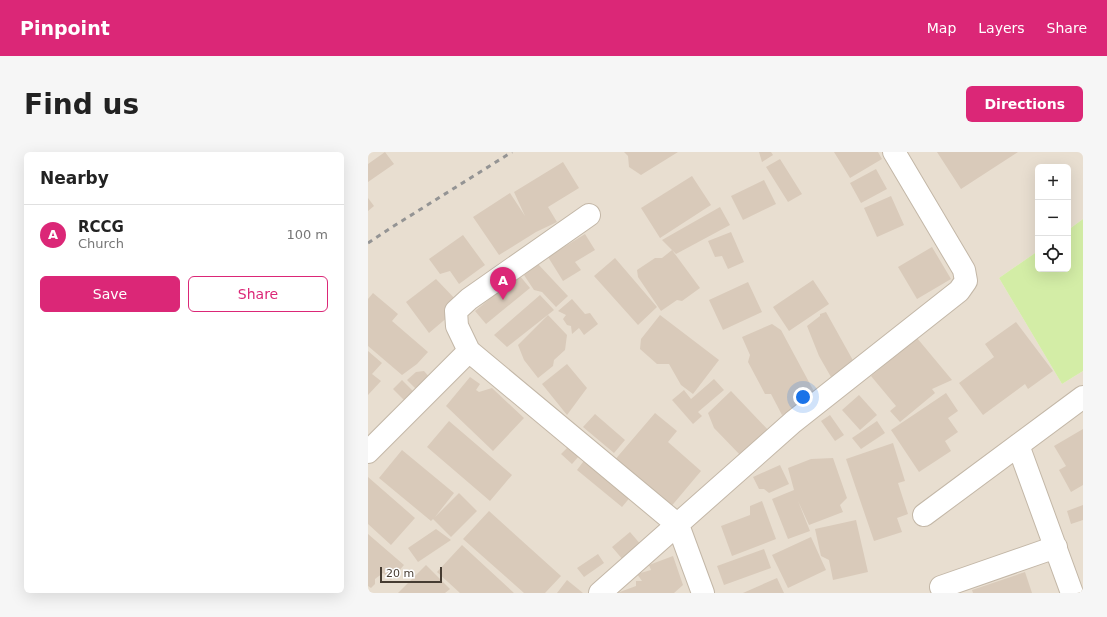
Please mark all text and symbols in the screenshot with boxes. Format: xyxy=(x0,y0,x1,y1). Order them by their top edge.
text: Pinpoint xyxy=(20,17,110,39)
text: Map xyxy=(927,20,956,36)
text: Layers xyxy=(978,20,1025,36)
text: Share xyxy=(1047,20,1087,36)
button: Directions xyxy=(966,86,1083,122)
text: Find us xyxy=(24,88,139,121)
map controls xyxy=(1035,164,1071,272)
button: + xyxy=(1035,164,1071,200)
text: Nearby xyxy=(40,168,109,188)
button: − xyxy=(1035,200,1071,236)
text: RCCG xyxy=(78,218,124,236)
text: A xyxy=(48,227,58,242)
text: 100 m xyxy=(286,227,328,242)
text: Church xyxy=(78,236,124,251)
button: locate xyxy=(1035,236,1071,272)
pin: A xyxy=(490,267,516,300)
button: Save xyxy=(40,276,180,312)
button: Share xyxy=(188,276,328,312)
your location xyxy=(793,387,813,407)
scale bar xyxy=(380,565,442,584)
text: 20 m xyxy=(386,567,414,580)

